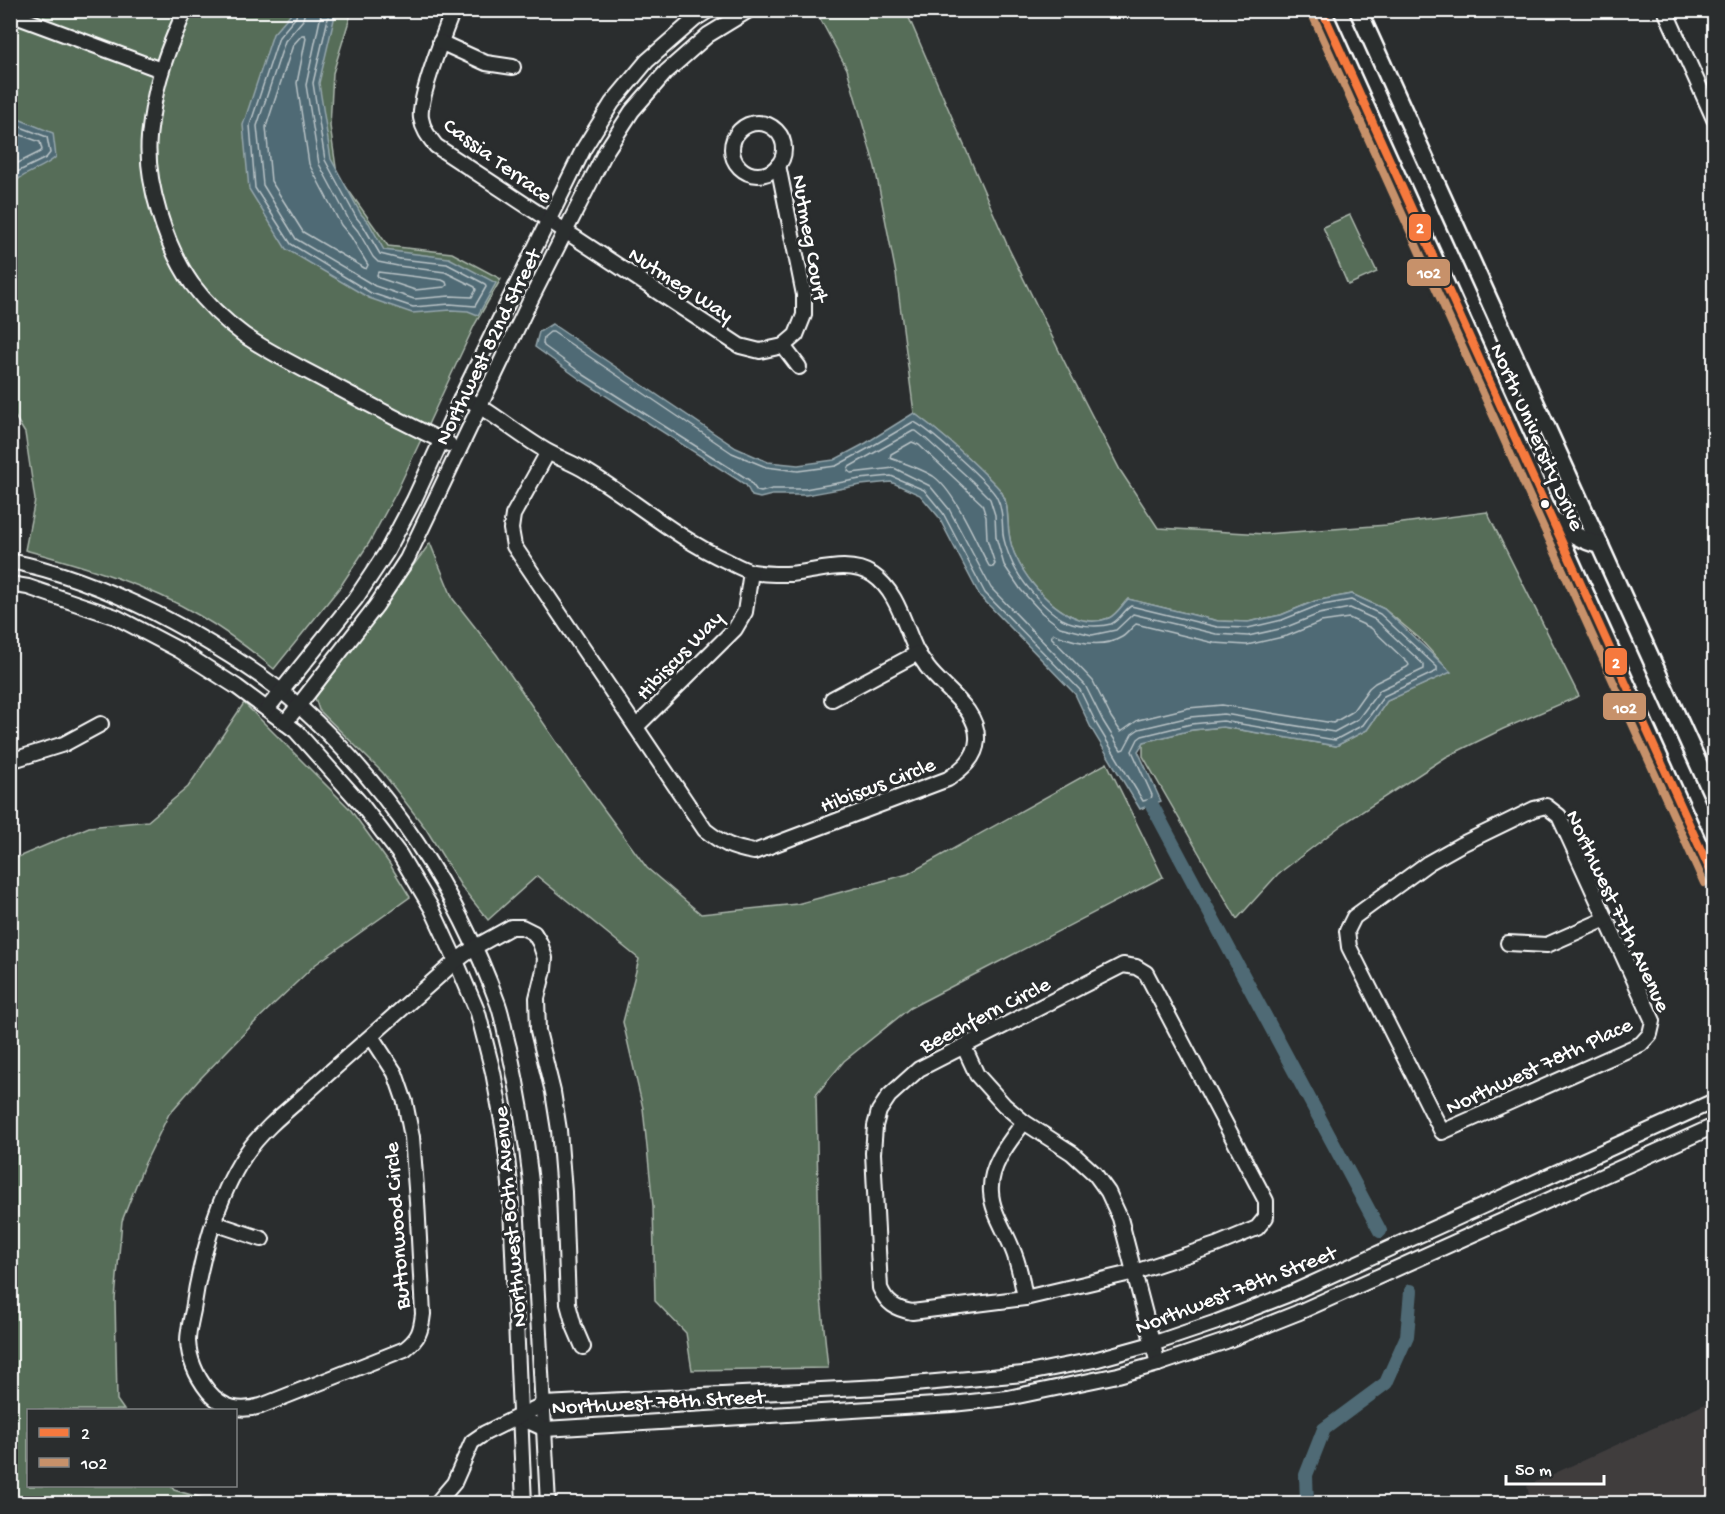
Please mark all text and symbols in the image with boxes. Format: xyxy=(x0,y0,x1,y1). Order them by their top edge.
street label: Cassia Terrace xyxy=(437,114,557,211)
street label: Nutmeg Court xyxy=(784,173,832,306)
line badge: 2 xyxy=(1408,213,1432,242)
text: 2 xyxy=(1416,221,1424,240)
street label: Nutmeg Way xyxy=(622,243,737,330)
street label: Northwest 82nd Street xyxy=(431,244,549,450)
line badge: 102 xyxy=(1406,258,1451,287)
text: 102 xyxy=(1416,266,1441,285)
street label: North University Drive xyxy=(1482,340,1589,536)
unlabelled marker xyxy=(1539,498,1551,510)
street label: Hibiscus Way xyxy=(632,606,730,707)
line badge: 2 xyxy=(1604,647,1628,676)
text: 2 xyxy=(1612,656,1620,675)
line badge: 102 xyxy=(1602,692,1647,721)
text: 102 xyxy=(1612,701,1637,720)
street label: Hibiscus Circle xyxy=(817,753,940,821)
street label: Northwest 77th Avenue xyxy=(1558,806,1675,1018)
street label: Beechfern Circle xyxy=(915,972,1056,1061)
street label: Northwest 78th Place xyxy=(1442,1013,1638,1122)
street label: Northwest 80th Avenue xyxy=(489,1104,535,1328)
street label: Buttonwood Circle xyxy=(380,1141,418,1311)
street label: Northwest 78th Street xyxy=(1132,1241,1343,1342)
street label: Northwest 78th Street xyxy=(551,1385,767,1423)
legend xyxy=(27,1409,237,1487)
text: 2 xyxy=(81,1425,90,1446)
scale bar xyxy=(1506,1448,1604,1486)
text: 102 xyxy=(80,1455,107,1476)
text: 50 m xyxy=(1515,1461,1552,1482)

